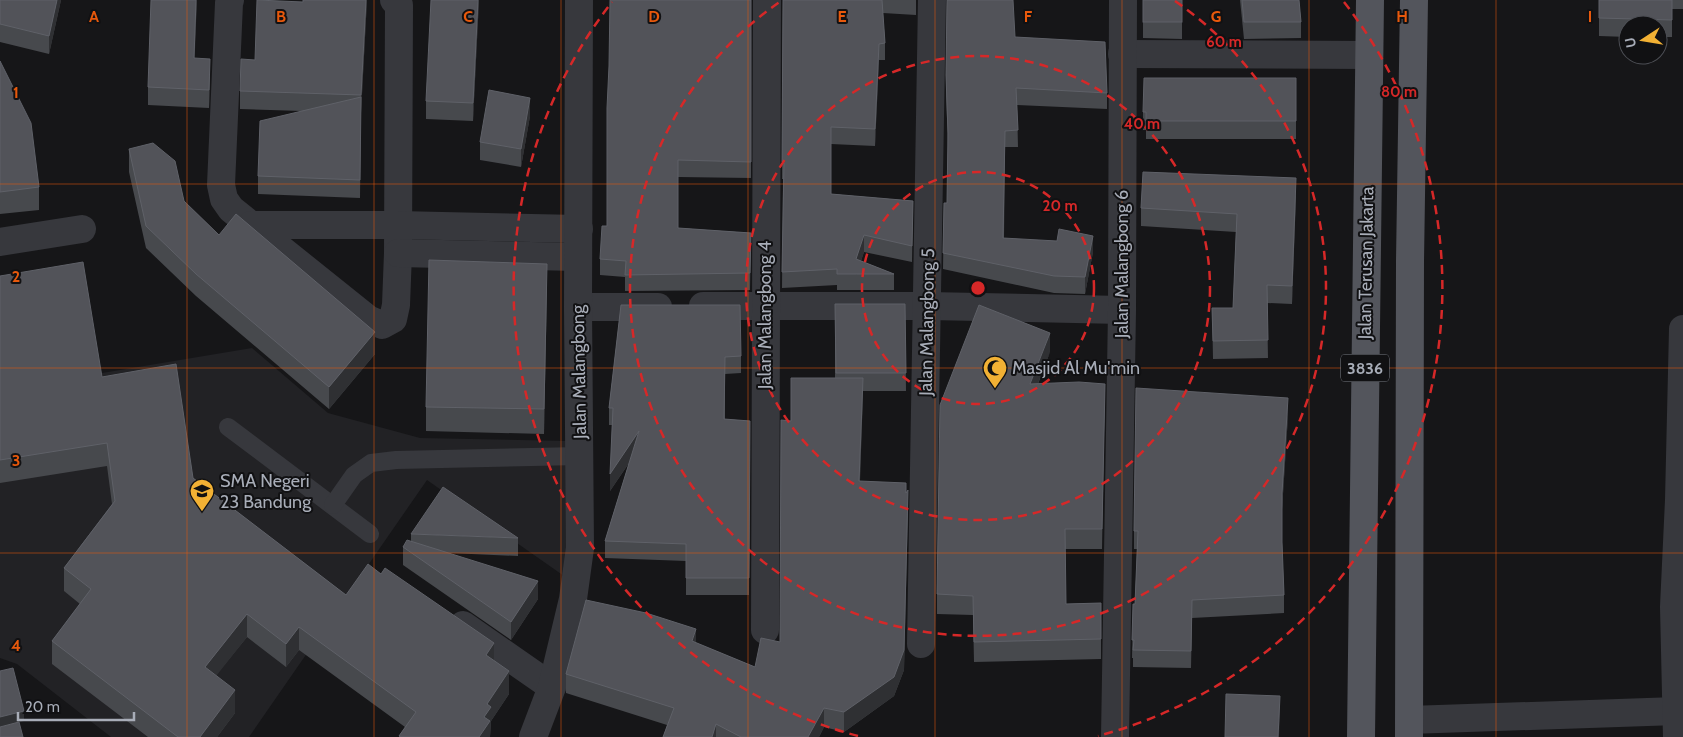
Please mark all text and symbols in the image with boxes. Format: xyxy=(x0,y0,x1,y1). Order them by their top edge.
text: A xyxy=(89,7,99,26)
text: B xyxy=(276,7,286,26)
text: C xyxy=(463,7,473,26)
text: D xyxy=(648,7,660,26)
text: E xyxy=(837,7,847,26)
text: F xyxy=(1024,7,1033,26)
text: G xyxy=(1211,7,1221,26)
text: H xyxy=(1396,7,1408,26)
text: I xyxy=(1588,7,1592,26)
north arrow xyxy=(1618,15,1668,65)
text: 60 m xyxy=(1206,33,1242,51)
text: U xyxy=(1620,36,1640,49)
text: 1 xyxy=(13,83,19,102)
text: 80 m xyxy=(1381,83,1417,101)
text: 40 m xyxy=(1124,115,1160,133)
street label: Jalan Terusan Jakarta xyxy=(1354,186,1378,341)
street label: Jalan Malangbong 6 xyxy=(1111,190,1133,339)
text: 20 m xyxy=(1043,197,1077,215)
street label: Jalan Malangbong 4 xyxy=(754,241,776,390)
street label: Jalan Malangbong 5 xyxy=(915,248,939,397)
text: 2 xyxy=(12,267,20,286)
centre of rings xyxy=(969,279,987,297)
street label: Jalan Malangbong xyxy=(567,304,591,440)
road number: 3836 xyxy=(1341,354,1389,382)
mosque icon: Masjid Al Mu'min xyxy=(982,355,1008,389)
place label: Masjid Al Mu'min xyxy=(1012,357,1140,379)
text: 3 xyxy=(12,451,20,470)
place label: SMA Negeri 23 Bandung xyxy=(220,470,312,513)
school or university icon: SMA Negeri 23 Bandung xyxy=(189,478,215,512)
text: 4 xyxy=(11,636,21,655)
scale bar xyxy=(18,690,134,722)
text: 20 m xyxy=(25,698,60,716)

